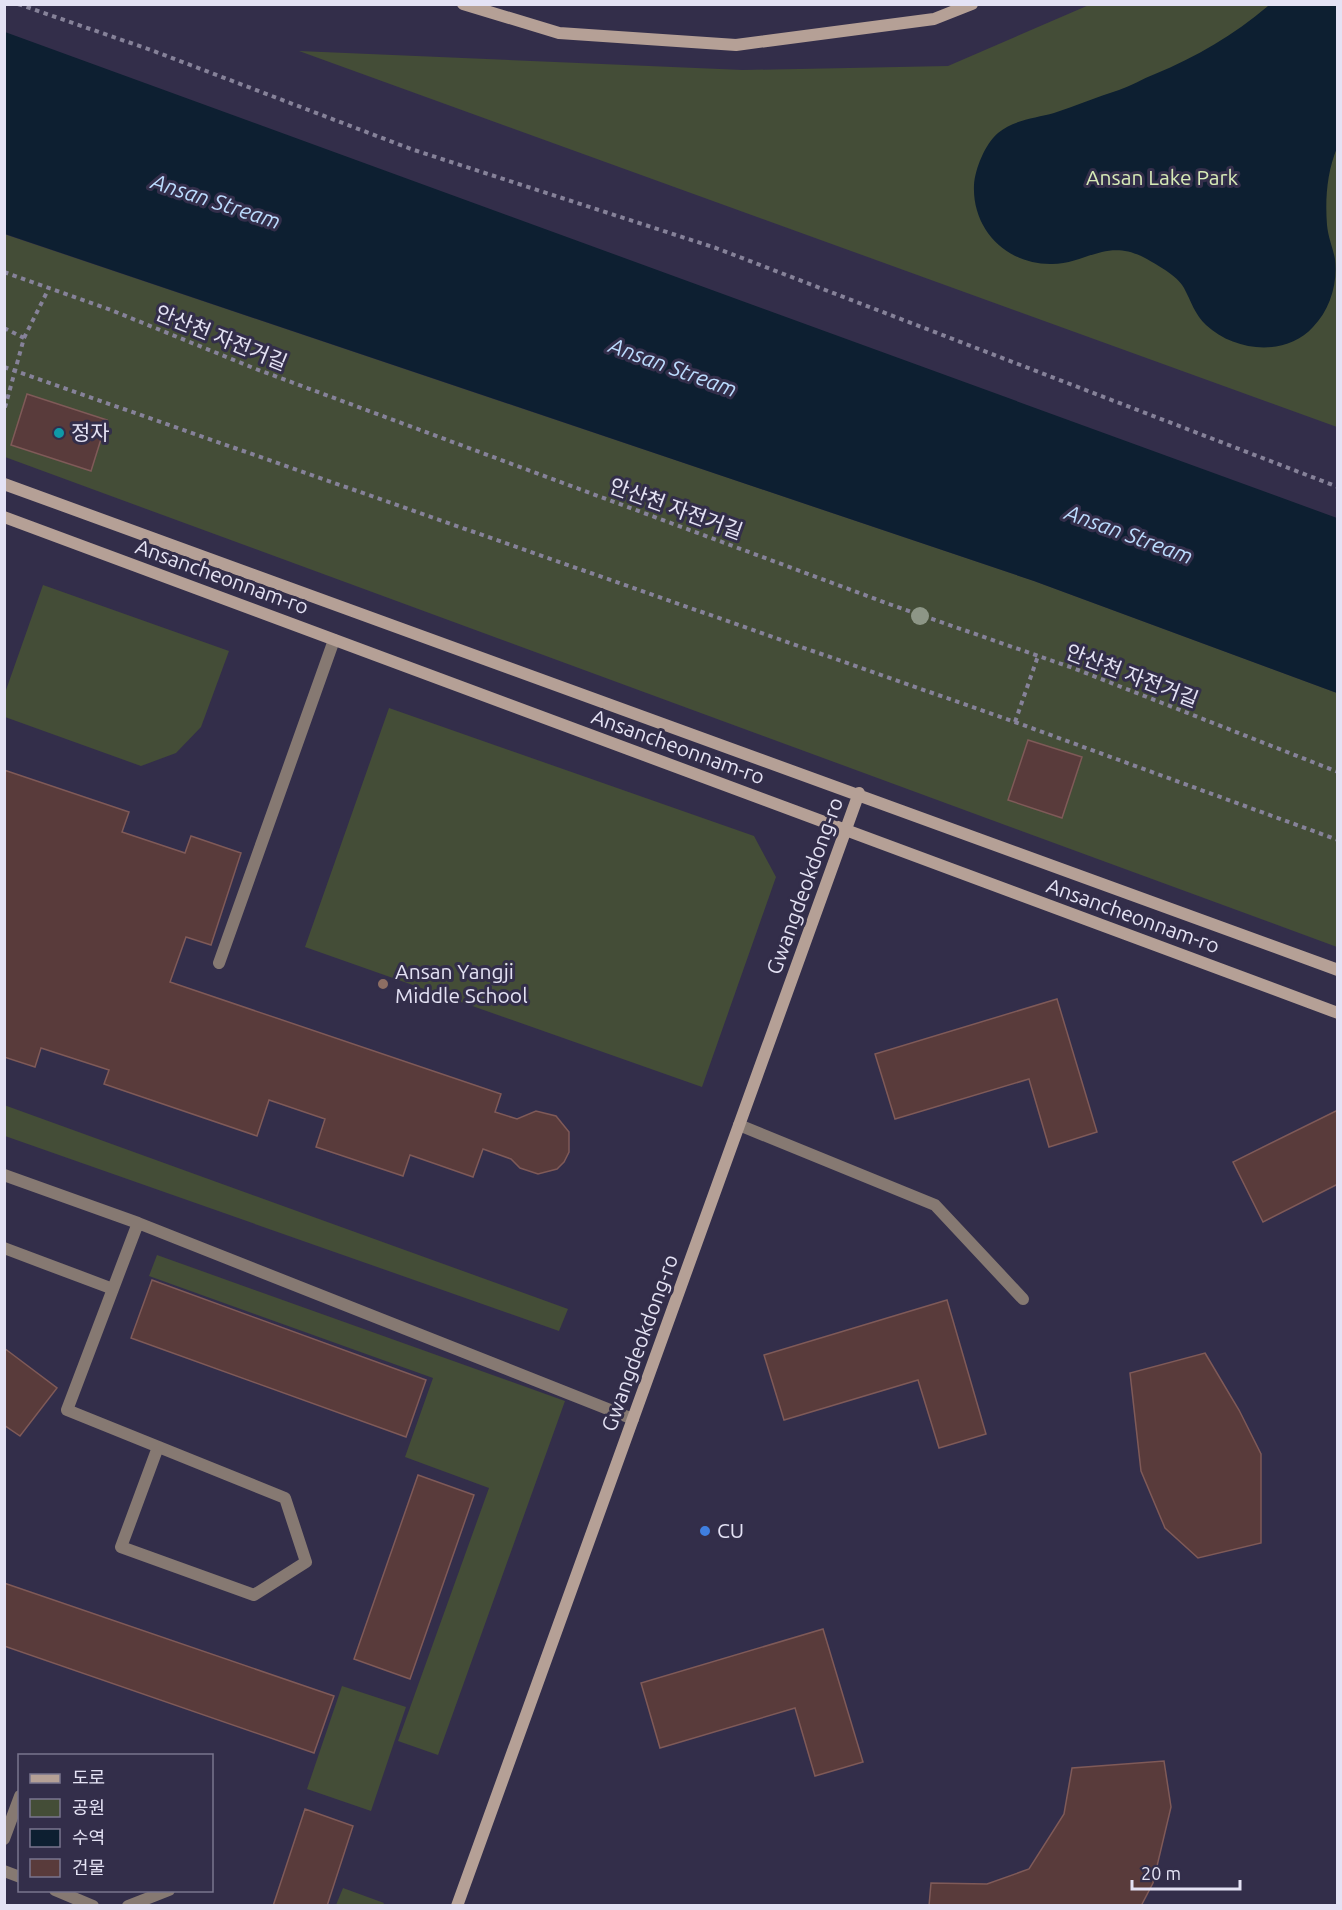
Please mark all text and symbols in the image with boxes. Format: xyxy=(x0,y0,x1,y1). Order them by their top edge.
park label: Ansan Lake Park xyxy=(1086,165,1239,189)
water label: Ansan Stream xyxy=(147,168,284,233)
street label: 안산천 자전거길 xyxy=(152,300,291,374)
water label: Ansan Stream xyxy=(605,331,741,401)
place label: 정자 xyxy=(71,420,110,444)
marker: 정자 xyxy=(52,426,66,440)
street label: 안산천 자전거길 xyxy=(606,473,746,543)
water label: Ansan Stream xyxy=(1061,498,1197,568)
street label: Ansancheonnam-ro xyxy=(133,534,312,619)
street label: 안산천 자전거길 xyxy=(1063,639,1202,711)
street label: Ansancheonnam-ro xyxy=(589,704,768,789)
street label: Gwangdeokdong-ro xyxy=(761,794,847,977)
street label: Ansancheonnam-ro xyxy=(1044,873,1223,958)
place label: Ansan Yangji Middle School xyxy=(395,959,528,1007)
marker: Ansan Yangji Middle School xyxy=(376,977,390,991)
street label: Gwangdeokdong-ro xyxy=(596,1251,682,1434)
place label: CU xyxy=(717,1518,744,1542)
marker: CU xyxy=(698,1524,712,1538)
legend xyxy=(18,1754,213,1892)
text: 도로 xyxy=(72,1767,105,1787)
text: 공원 xyxy=(72,1797,105,1817)
text: 수역 xyxy=(72,1827,105,1847)
scale bar xyxy=(1132,1853,1240,1891)
text: 건물 xyxy=(72,1857,105,1877)
text: 20 m xyxy=(1141,1863,1181,1883)

